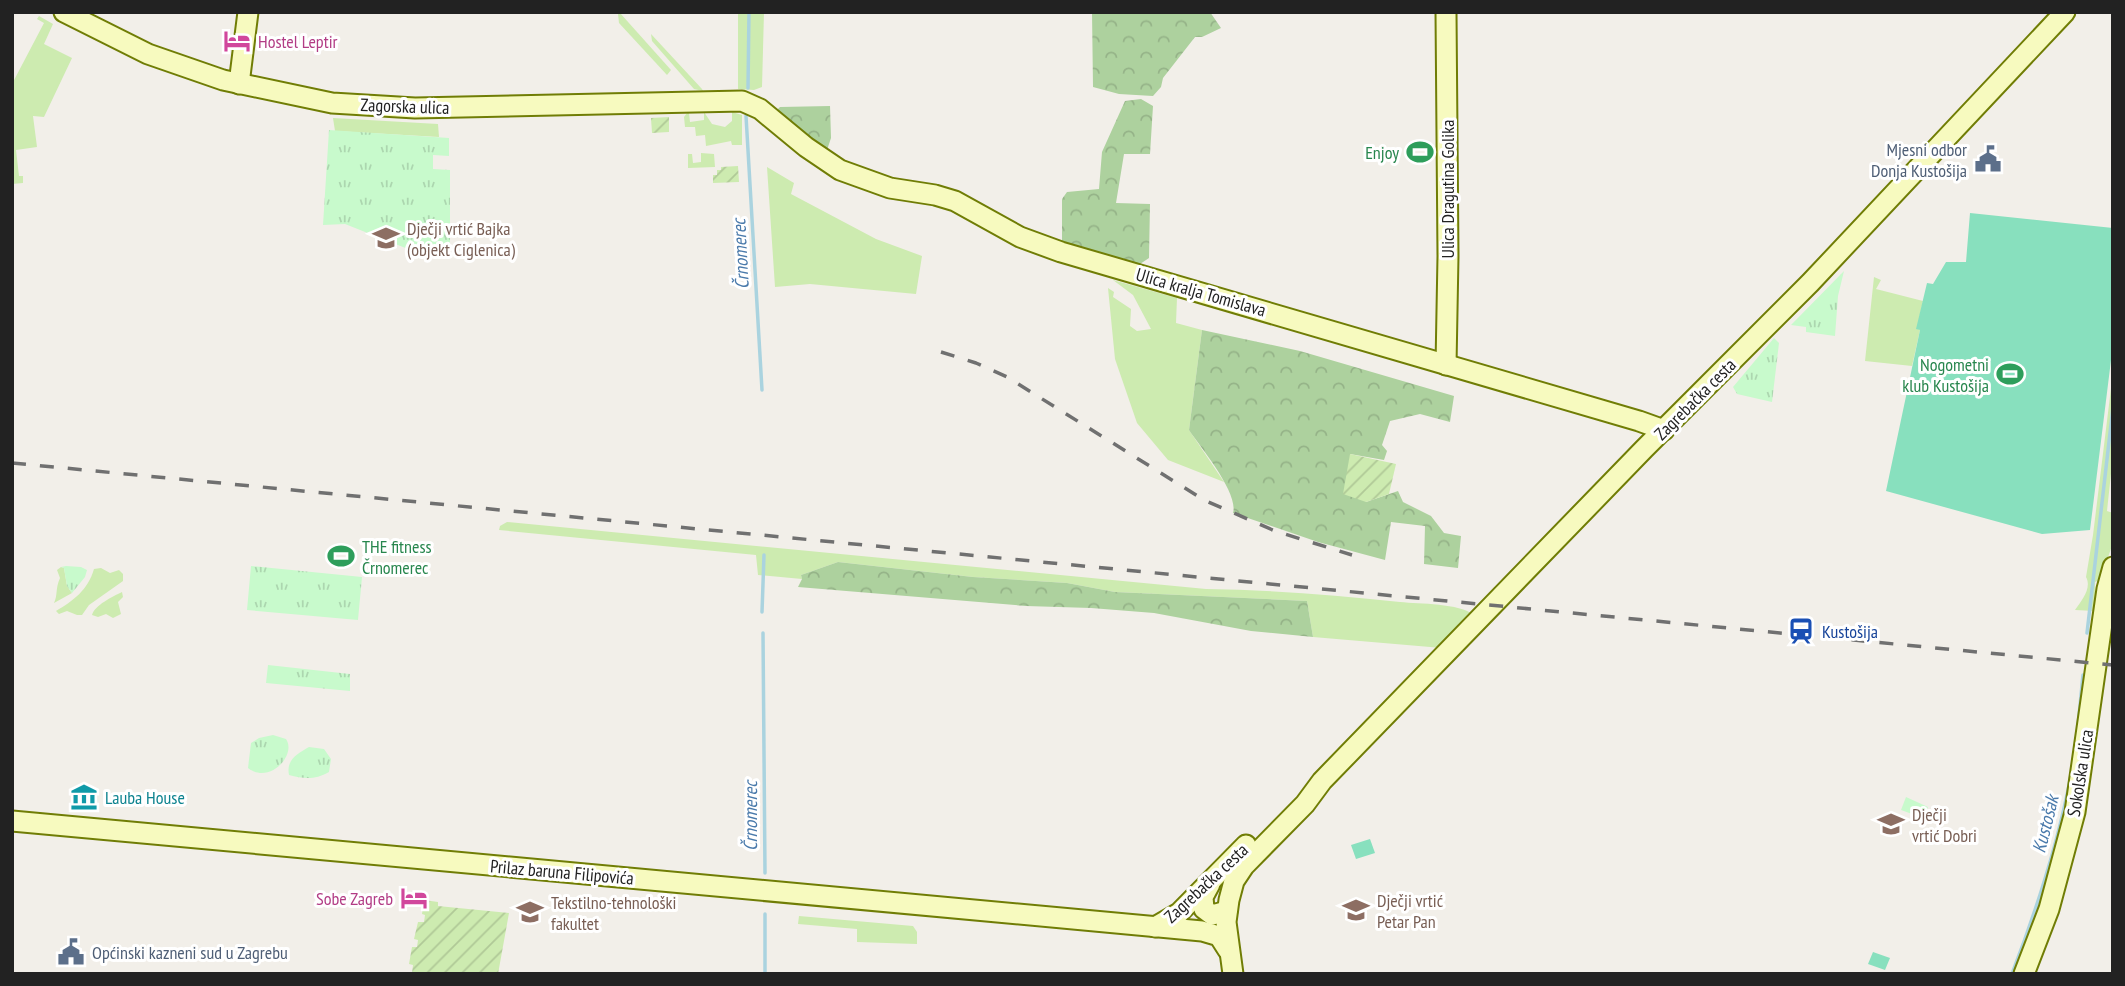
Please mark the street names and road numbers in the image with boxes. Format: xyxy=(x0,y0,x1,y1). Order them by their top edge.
street label: Zagorska ulica xyxy=(360,93,450,119)
street label: Ulica Dragutina Golika xyxy=(1436,120,1459,258)
street label: Ulica kralja Tomislava xyxy=(1133,262,1269,322)
street label: Zagrebačka cesta xyxy=(1649,353,1741,445)
street label: Sokolska ulica xyxy=(2062,728,2098,818)
street label: Zagrebačka cesta xyxy=(1159,838,1253,928)
street label: Prilaz baruna Filipovića xyxy=(489,854,635,890)

